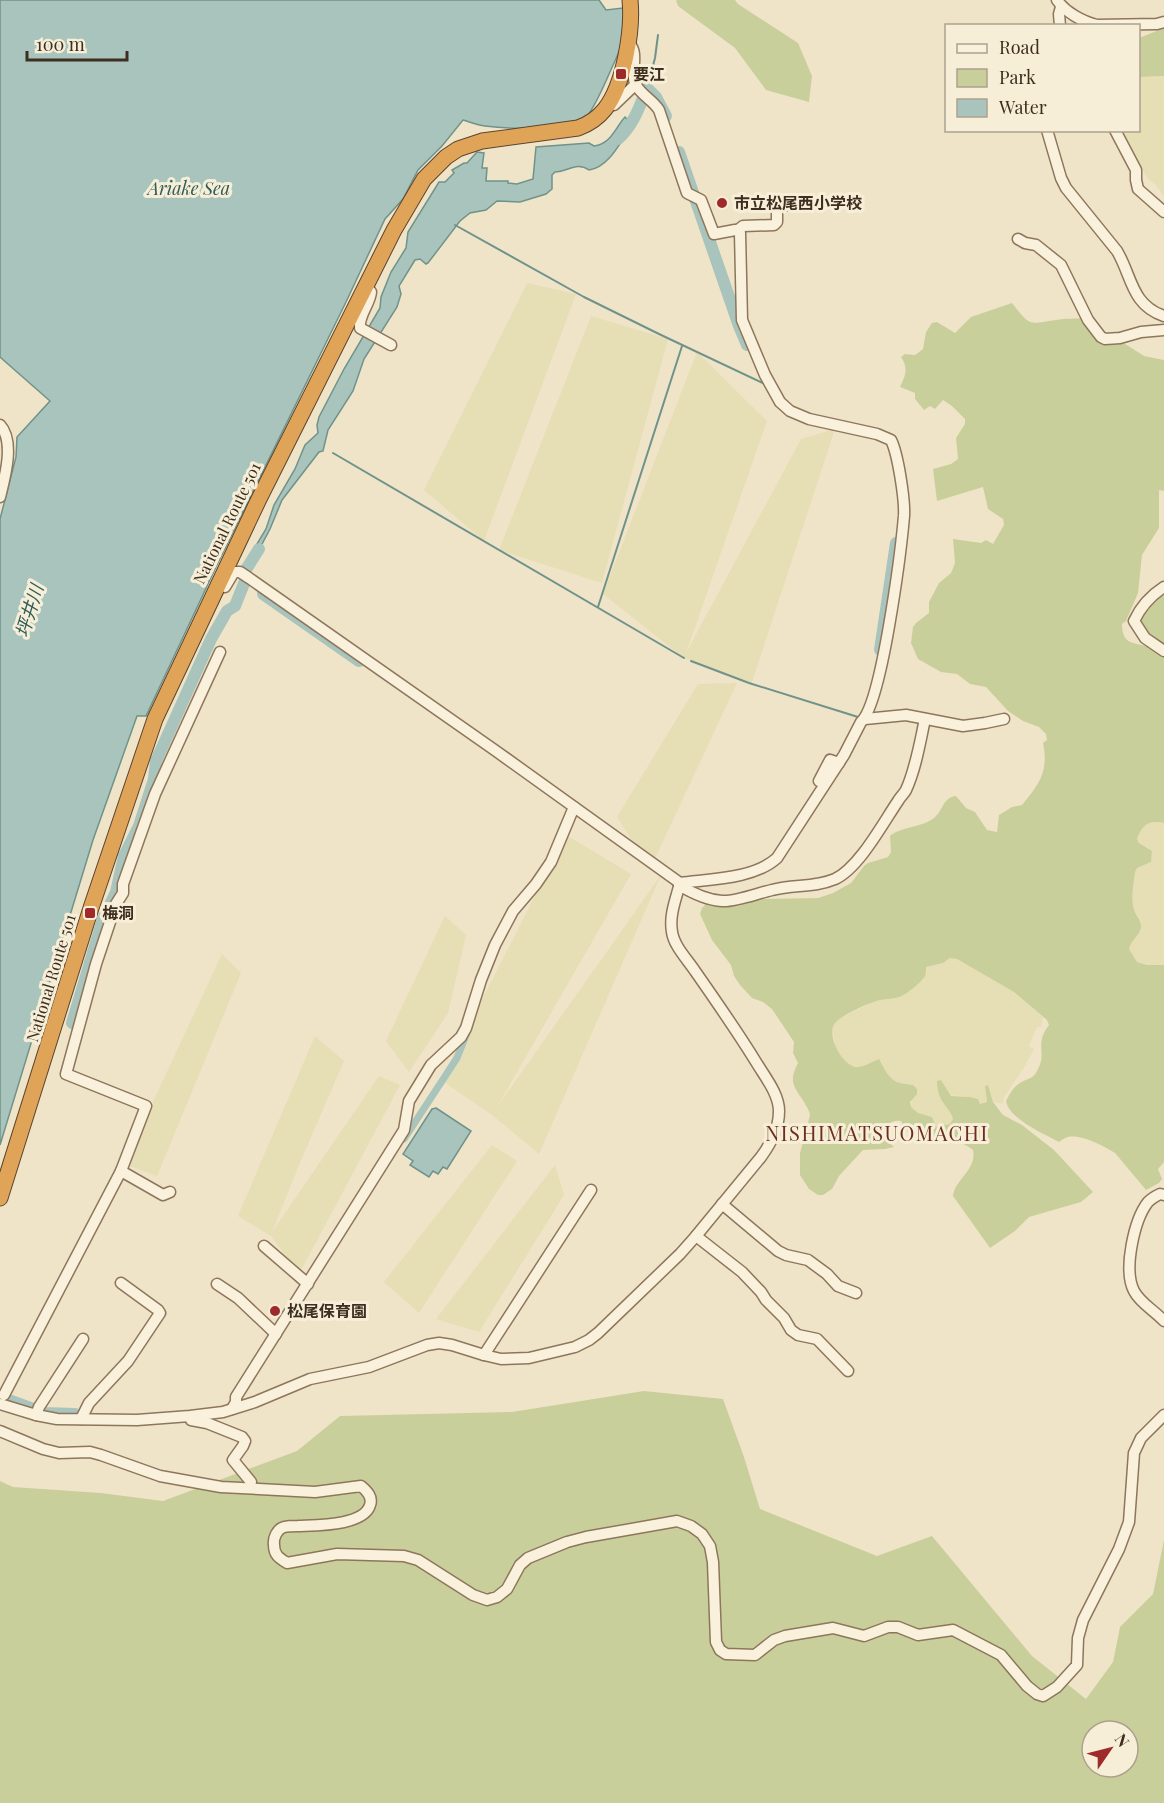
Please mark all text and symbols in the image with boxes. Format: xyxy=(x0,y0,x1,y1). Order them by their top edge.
scale bar xyxy=(27,24,128,62)
legend xyxy=(945,24,1140,132)
text: 100 m xyxy=(36,32,85,56)
text: Road xyxy=(999,35,1040,59)
place label: 要江 xyxy=(633,63,665,84)
text: Park xyxy=(999,65,1036,89)
marker: 要江 xyxy=(614,67,628,81)
text: Water xyxy=(998,95,1047,119)
water label: Ariake Sea xyxy=(146,176,230,200)
place label: 市立松尾西小学校 xyxy=(734,192,862,213)
marker: 市立松尾西小学校 xyxy=(715,196,729,210)
street label: National Route 501 xyxy=(188,459,265,587)
water label: 坪井川 xyxy=(10,579,49,640)
place label: 梅洞 xyxy=(102,902,134,923)
marker: 梅洞 xyxy=(83,906,97,920)
street label: National Route 501 xyxy=(21,911,80,1044)
district label: NISHIMATSUOMACHI xyxy=(765,1119,989,1146)
place label: 松尾保育園 xyxy=(287,1300,367,1321)
marker: 松尾保育園 xyxy=(268,1304,282,1318)
north arrow xyxy=(1080,1719,1140,1779)
text: N xyxy=(1111,1729,1135,1751)

